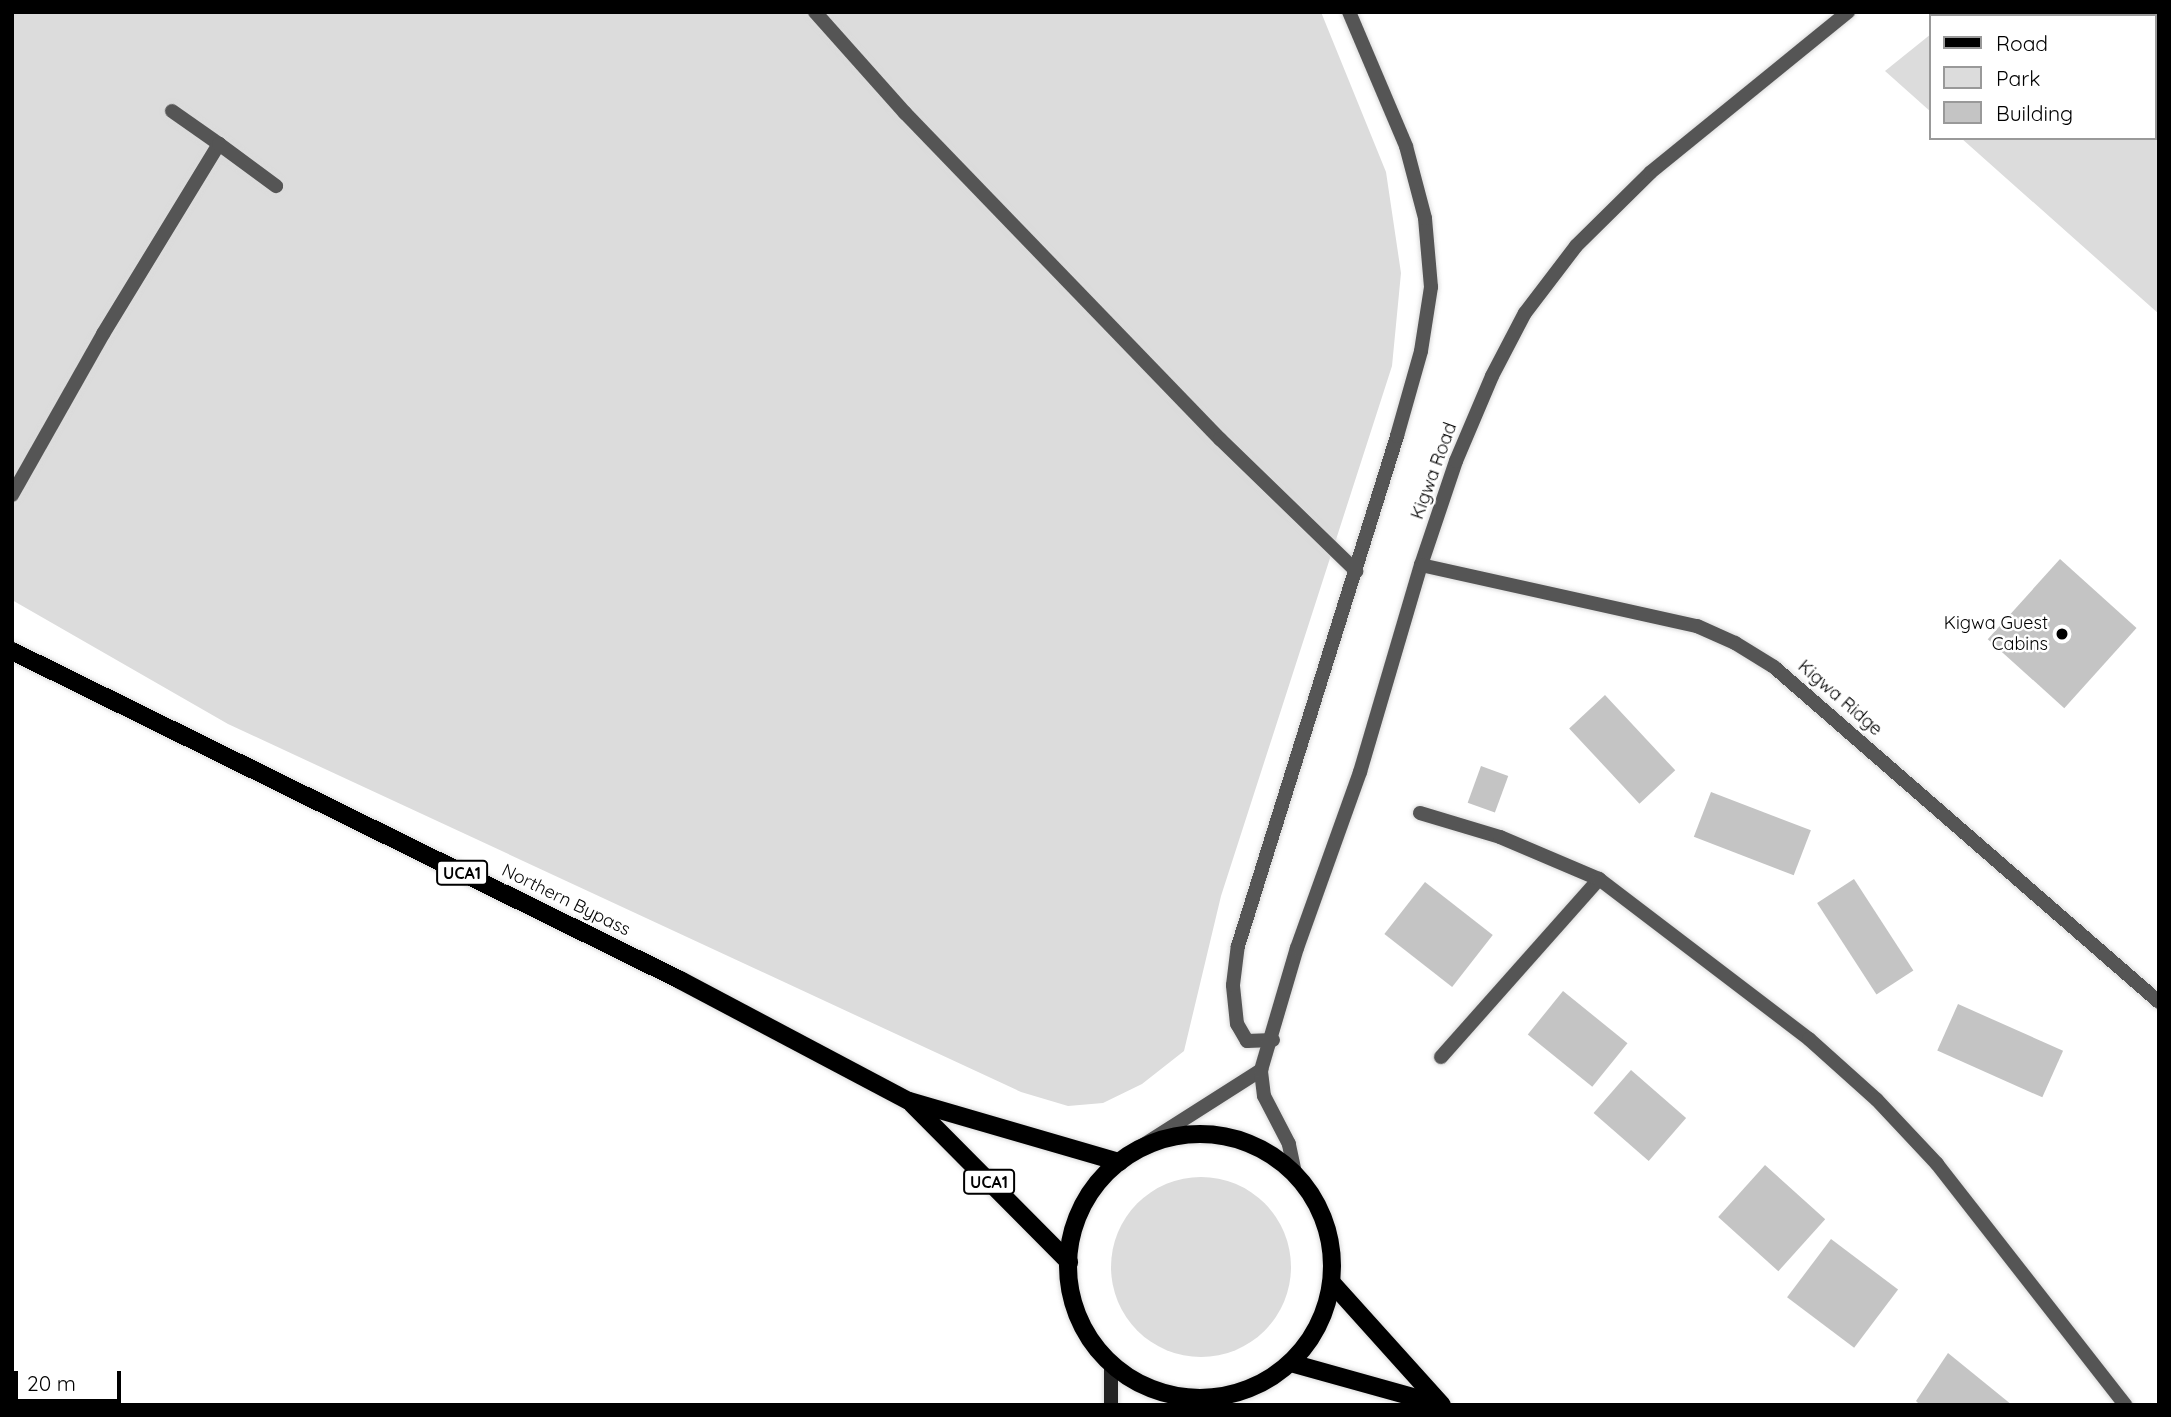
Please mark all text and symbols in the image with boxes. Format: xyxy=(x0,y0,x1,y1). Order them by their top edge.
legend xyxy=(1930,14,2157,140)
text: Road xyxy=(1996,30,2048,56)
text: Park xyxy=(1996,65,2040,91)
text: Building xyxy=(1996,100,2073,126)
street label: Kigwa Road xyxy=(1407,420,1461,522)
place label: Kigwa Guest Cabins xyxy=(1944,613,2048,656)
marker: Kigwa Guest Cabins xyxy=(2054,626,2070,642)
street label: Kigwa Ridge xyxy=(1793,656,1887,740)
road number: UCA1 xyxy=(436,860,488,886)
street label: Northern Bypass xyxy=(498,860,634,940)
road number: UCA1 xyxy=(963,1170,1015,1194)
scale bar xyxy=(18,1358,124,1402)
text: 20 m xyxy=(27,1370,76,1396)

